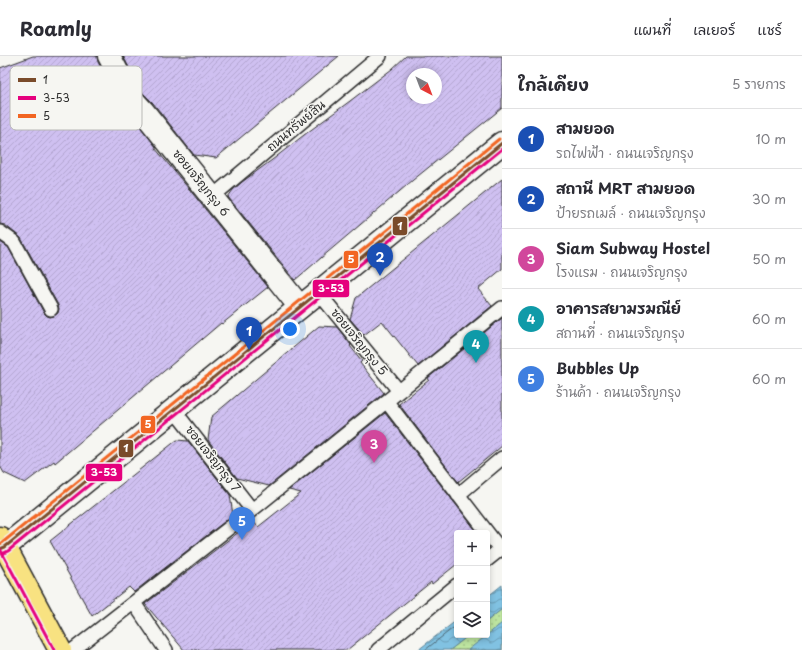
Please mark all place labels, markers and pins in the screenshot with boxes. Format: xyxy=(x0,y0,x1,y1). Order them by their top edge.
pin: 2 xyxy=(367,243,393,276)
pin: 1 xyxy=(236,317,262,350)
pin: 4 xyxy=(463,330,489,363)
pin: 3 xyxy=(361,430,387,463)
pin: 5 xyxy=(229,507,255,540)

